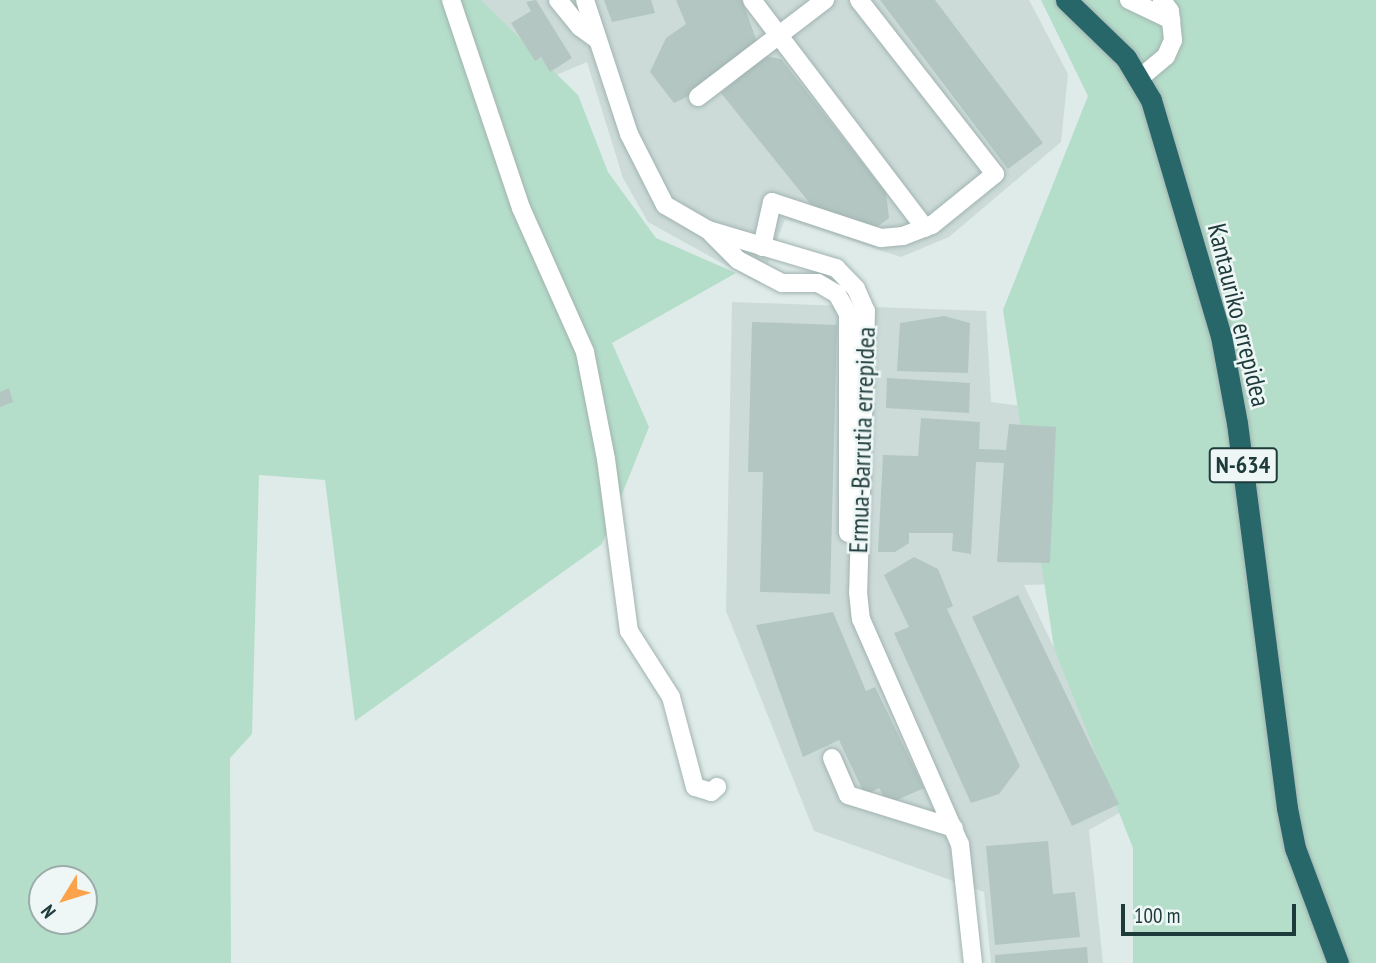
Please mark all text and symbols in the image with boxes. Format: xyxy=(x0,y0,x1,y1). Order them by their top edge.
street label: Kantauriko errepidea xyxy=(1201,220,1277,410)
street label: Ermua-Barrutia errepidea xyxy=(842,326,882,554)
road number: N-634 xyxy=(1208,444,1278,486)
north arrow xyxy=(28,865,98,935)
scale bar xyxy=(1124,890,1299,934)
text: N xyxy=(35,900,61,923)
text: 100 m xyxy=(1134,902,1180,929)

